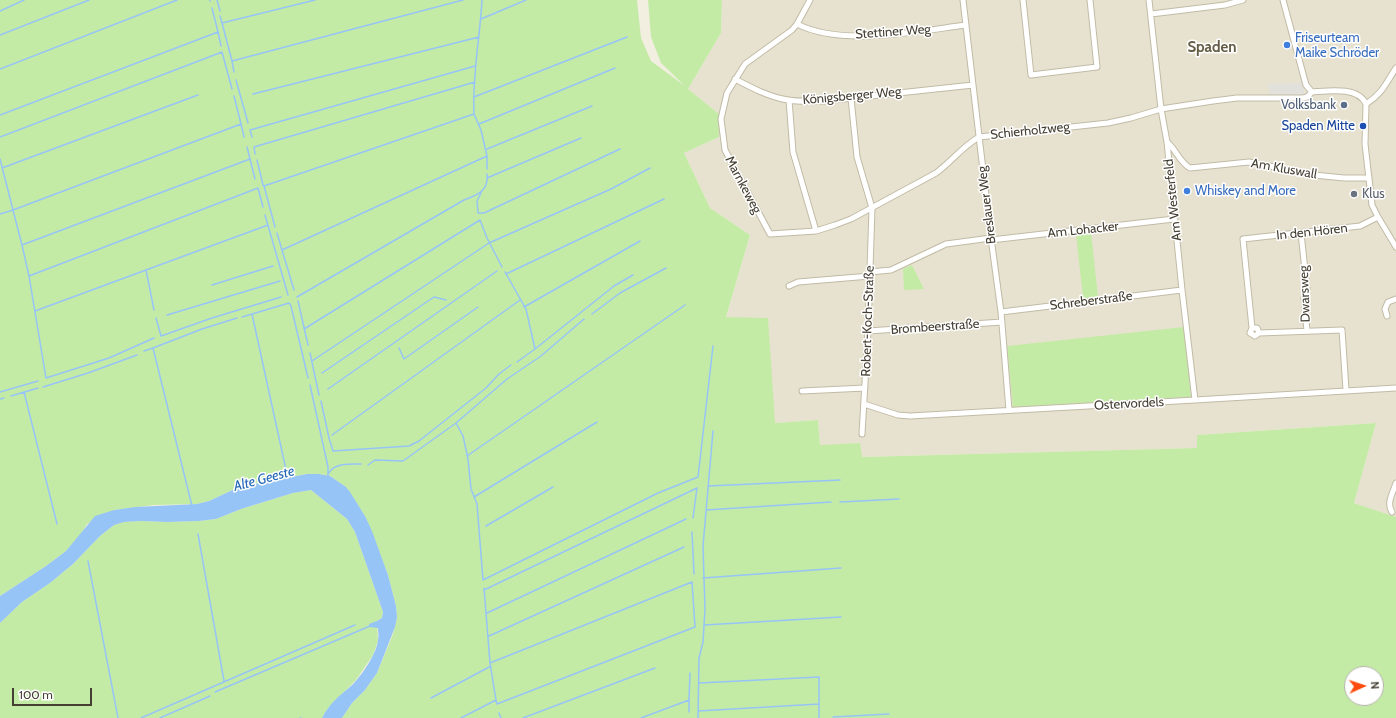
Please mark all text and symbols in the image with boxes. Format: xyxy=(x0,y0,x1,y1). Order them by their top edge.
street label: Stettiner Weg xyxy=(855,22,931,42)
place label: Friseurteam Maike Schröder xyxy=(1295,30,1379,61)
district label: Spaden xyxy=(1187,39,1237,57)
marker: Friseurteam Maike Schröder xyxy=(1282,40,1292,50)
street label: Königsberger Weg xyxy=(802,84,902,108)
place label: Volksbank xyxy=(1281,97,1336,113)
marker: Volksbank xyxy=(1339,100,1349,110)
place label: Spaden Mitte xyxy=(1281,118,1355,134)
street label: Schierholzweg xyxy=(989,119,1071,143)
marker: Spaden Mitte xyxy=(1358,121,1368,131)
street label: Marnkeweg xyxy=(721,154,765,216)
street label: Am Kluswall xyxy=(1250,156,1318,182)
street label: Am Westerfeld xyxy=(1161,158,1185,242)
street label: Breslauer Weg xyxy=(974,165,1000,245)
place label: Whiskey and More xyxy=(1195,183,1296,199)
marker: Whiskey and More xyxy=(1182,186,1192,196)
place label: Klus xyxy=(1362,186,1385,202)
marker: Klus xyxy=(1349,189,1359,199)
street label: Am Lohacker xyxy=(1047,219,1119,241)
street label: In den Hören xyxy=(1276,221,1348,243)
street label: Robert-Koch-Straße xyxy=(858,265,878,377)
street label: Dwarsweg xyxy=(1296,265,1314,323)
street label: Schreberstraße xyxy=(1049,288,1133,314)
street label: Brombeerstraße xyxy=(890,316,980,338)
street label: Ostervordels xyxy=(1094,394,1164,414)
water label: Alte Geeste xyxy=(232,463,296,495)
north arrow xyxy=(1344,666,1384,706)
scale bar xyxy=(14,680,94,706)
text: N xyxy=(1368,681,1382,690)
text: 100 m xyxy=(19,687,53,702)

